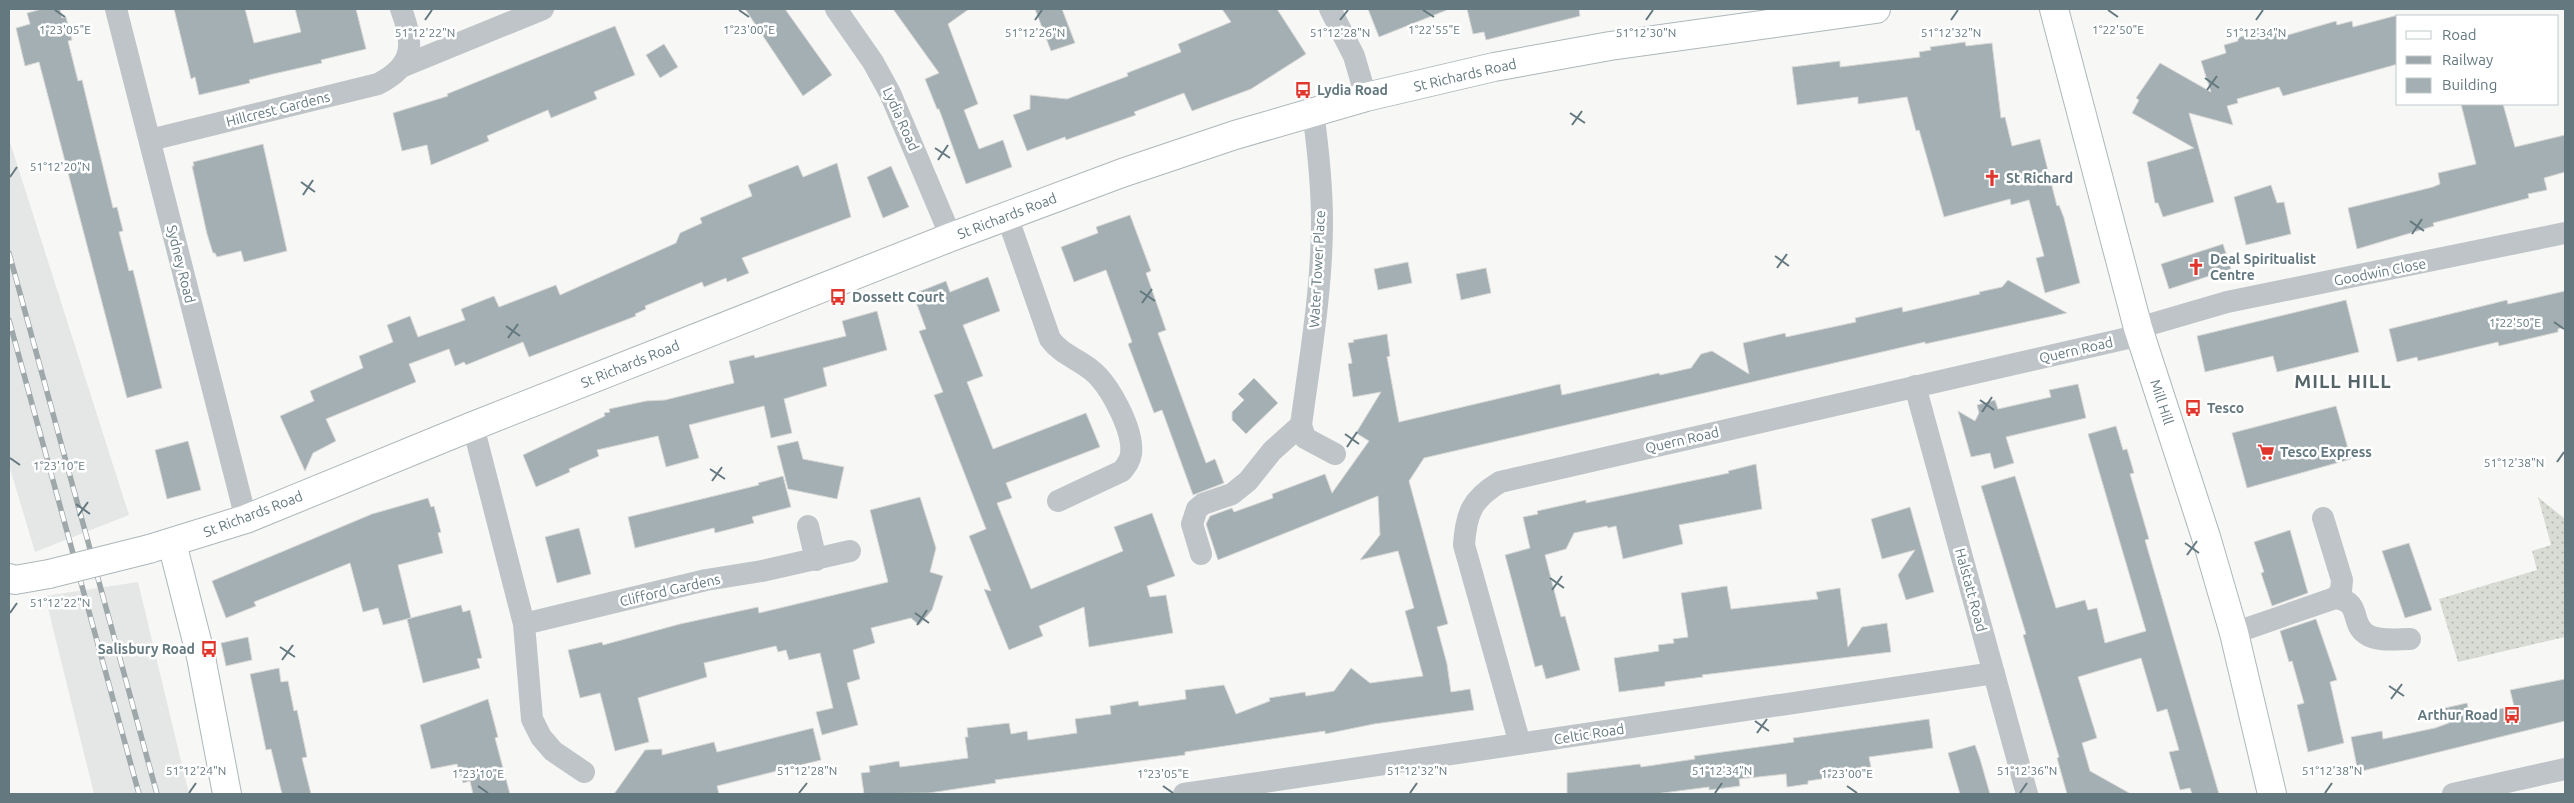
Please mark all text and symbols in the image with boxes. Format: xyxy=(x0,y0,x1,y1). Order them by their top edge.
legend xyxy=(2396,15,2559,105)
text: 1°23'05"E xyxy=(39,23,91,36)
text: 1°23'00"E xyxy=(723,23,775,36)
text: 1°22'55"E xyxy=(1408,23,1460,36)
text: 1°22'50"E xyxy=(2092,23,2144,36)
text: 51°12'22"N xyxy=(395,26,455,39)
text: 51°12'26"N xyxy=(1005,26,1065,39)
text: 51°12'28"N xyxy=(1310,26,1370,39)
text: 51°12'30"N xyxy=(1616,26,1676,39)
text: 51°12'32"N xyxy=(1921,26,1981,39)
text: 51°12'34"N xyxy=(2226,26,2286,39)
text: Road xyxy=(2442,26,2477,43)
text: Railway xyxy=(2442,51,2493,68)
street label: St Richards Road xyxy=(1412,55,1518,95)
text: Building xyxy=(2442,76,2497,93)
bus stop icon: Lydia Road xyxy=(1293,80,1313,100)
place label: Lydia Road xyxy=(1317,82,1388,98)
street label: Lydia Road xyxy=(880,85,922,153)
street label: Hillcrest Gardens xyxy=(224,88,332,130)
text: 51°12'20"N xyxy=(30,160,90,173)
church icon: St Richard xyxy=(1982,168,2002,188)
place label: St Richard xyxy=(2006,170,2073,186)
street label: St Richards Road xyxy=(955,190,1059,242)
street label: Water Tower Place xyxy=(1306,210,1328,328)
street label: Sydney Road xyxy=(164,223,198,305)
place label: Deal Spiritualist Centre xyxy=(2210,251,2316,283)
street label: Goodwin Close xyxy=(2333,255,2427,289)
church icon: Deal Spiritualist Centre xyxy=(2186,257,2206,277)
bus stop icon: Dossett Court xyxy=(828,287,848,307)
place label: Dossett Court xyxy=(852,289,945,305)
text: 1°22'50"E xyxy=(2489,316,2541,329)
street label: Quern Road xyxy=(2037,334,2115,366)
street label: St Richards Road xyxy=(578,337,682,391)
district label: MILL HILL xyxy=(2294,370,2392,392)
street label: Mill Hill xyxy=(2147,377,2177,427)
bus stop icon: Tesco xyxy=(2183,398,2203,418)
place label: Tesco xyxy=(2207,400,2244,416)
street label: Quern Road xyxy=(1643,424,1721,456)
supermarket icon: Tesco Express xyxy=(2256,442,2276,462)
place label: Tesco Express xyxy=(2280,444,2372,460)
text: 51°12'38"N xyxy=(2484,456,2544,469)
text: 1°23'10"E xyxy=(33,459,85,472)
street label: St Richards Road xyxy=(201,488,305,540)
street label: Halstatt Road xyxy=(1952,546,1990,634)
street label: Clifford Gardens xyxy=(618,571,722,609)
text: 51°12'22"N xyxy=(30,596,90,609)
bus stop icon: Salisbury Road xyxy=(199,639,219,659)
place label: Salisbury Road xyxy=(98,641,195,657)
bus stop icon: Arthur Road xyxy=(2502,705,2522,725)
place label: Arthur Road xyxy=(2418,707,2498,723)
street label: Celtic Road xyxy=(1553,721,1625,747)
text: 51°12'24"N xyxy=(166,764,226,777)
text: 51°12'28"N xyxy=(777,764,837,777)
text: 51°12'32"N xyxy=(1387,764,1447,777)
text: 51°12'34"N xyxy=(1692,764,1752,777)
text: 51°12'36"N xyxy=(1997,764,2057,777)
text: 51°12'38"N xyxy=(2302,764,2362,777)
text: 1°23'10"E xyxy=(452,767,504,780)
text: 1°23'05"E xyxy=(1137,767,1189,780)
text: 1°23'00"E xyxy=(1821,767,1873,780)

